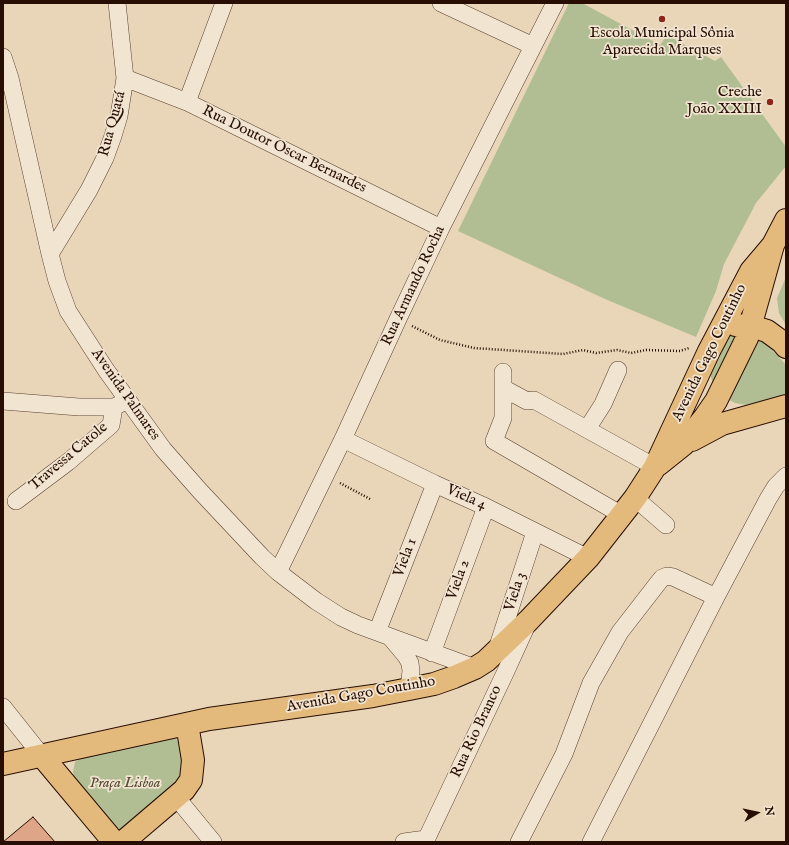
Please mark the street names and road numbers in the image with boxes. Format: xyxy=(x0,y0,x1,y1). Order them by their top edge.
street label: Rua Quatá xyxy=(96,89,130,159)
street label: Rua Doutor Oscar Bernardes xyxy=(199,102,369,198)
street label: Rua Armando Rocha xyxy=(378,223,450,349)
street label: Avenida Gago Coutinho xyxy=(669,281,751,425)
street label: Avenida Palmares xyxy=(87,346,163,444)
street label: Travessa Catole xyxy=(26,419,112,495)
street label: Viela 4 xyxy=(443,481,489,515)
street label: Viela 1 xyxy=(390,536,422,580)
street label: Viela 2 xyxy=(443,557,475,603)
street label: Viela 3 xyxy=(501,570,531,614)
street label: Avenida Gago Coutinho xyxy=(285,673,437,717)
street label: Rua Rio Branco xyxy=(448,683,506,781)

